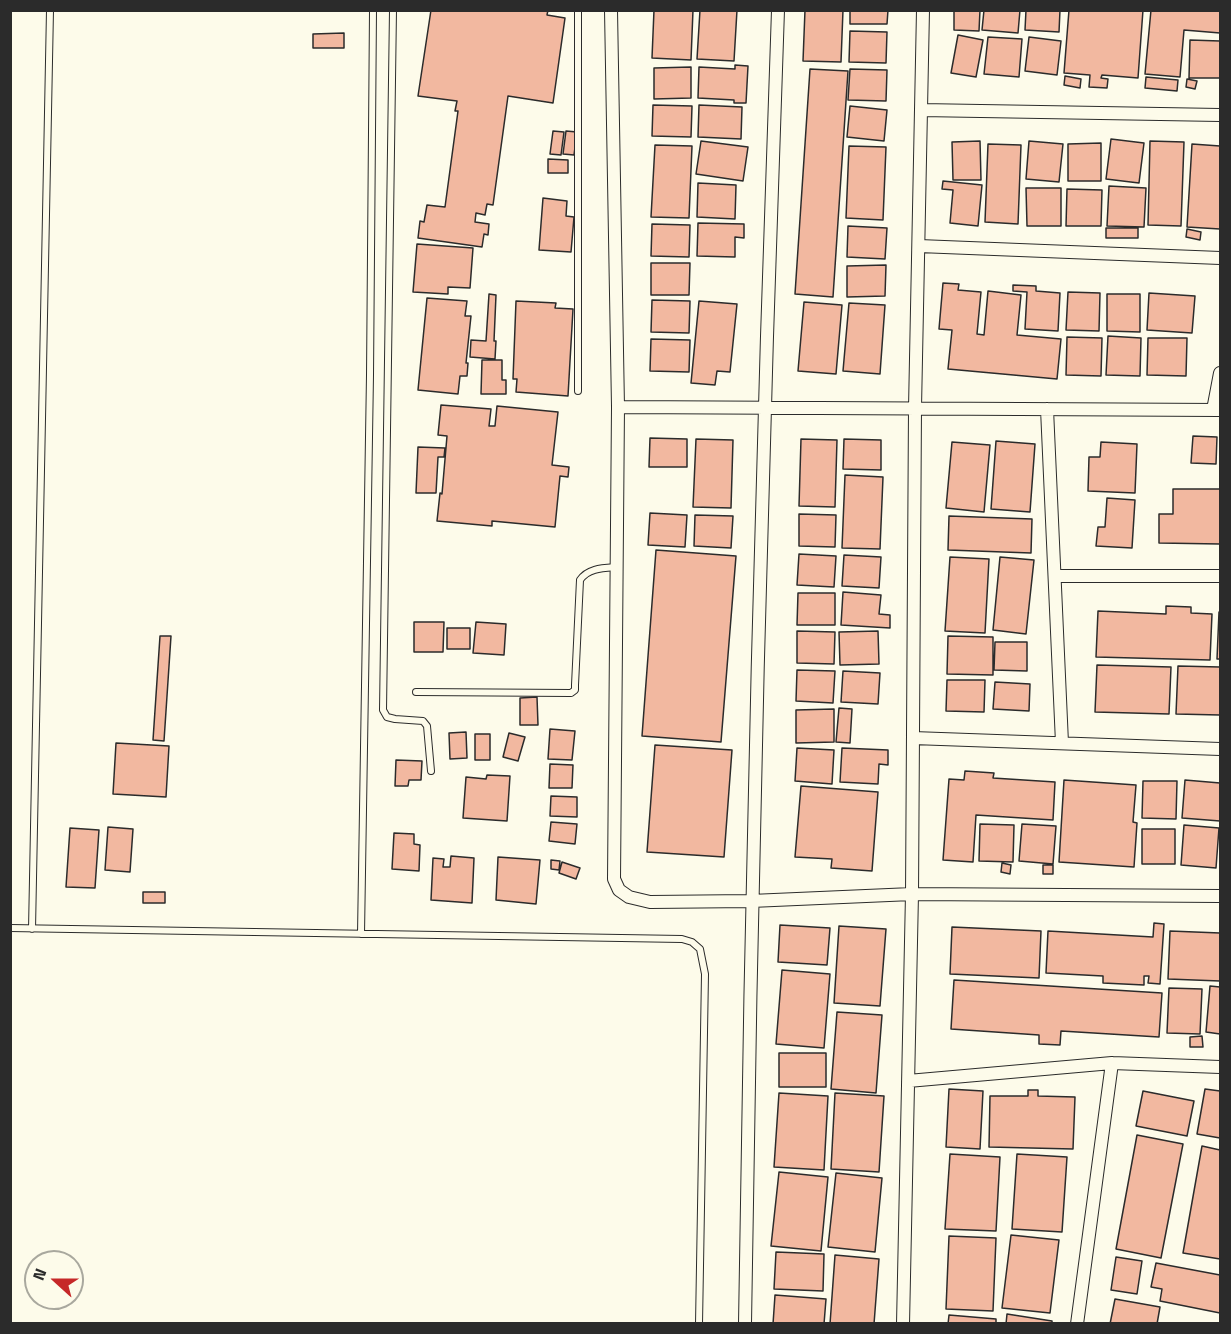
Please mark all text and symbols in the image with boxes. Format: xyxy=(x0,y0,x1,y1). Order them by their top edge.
north arrow xyxy=(24,1250,84,1310)
text: N xyxy=(26,1265,52,1284)

